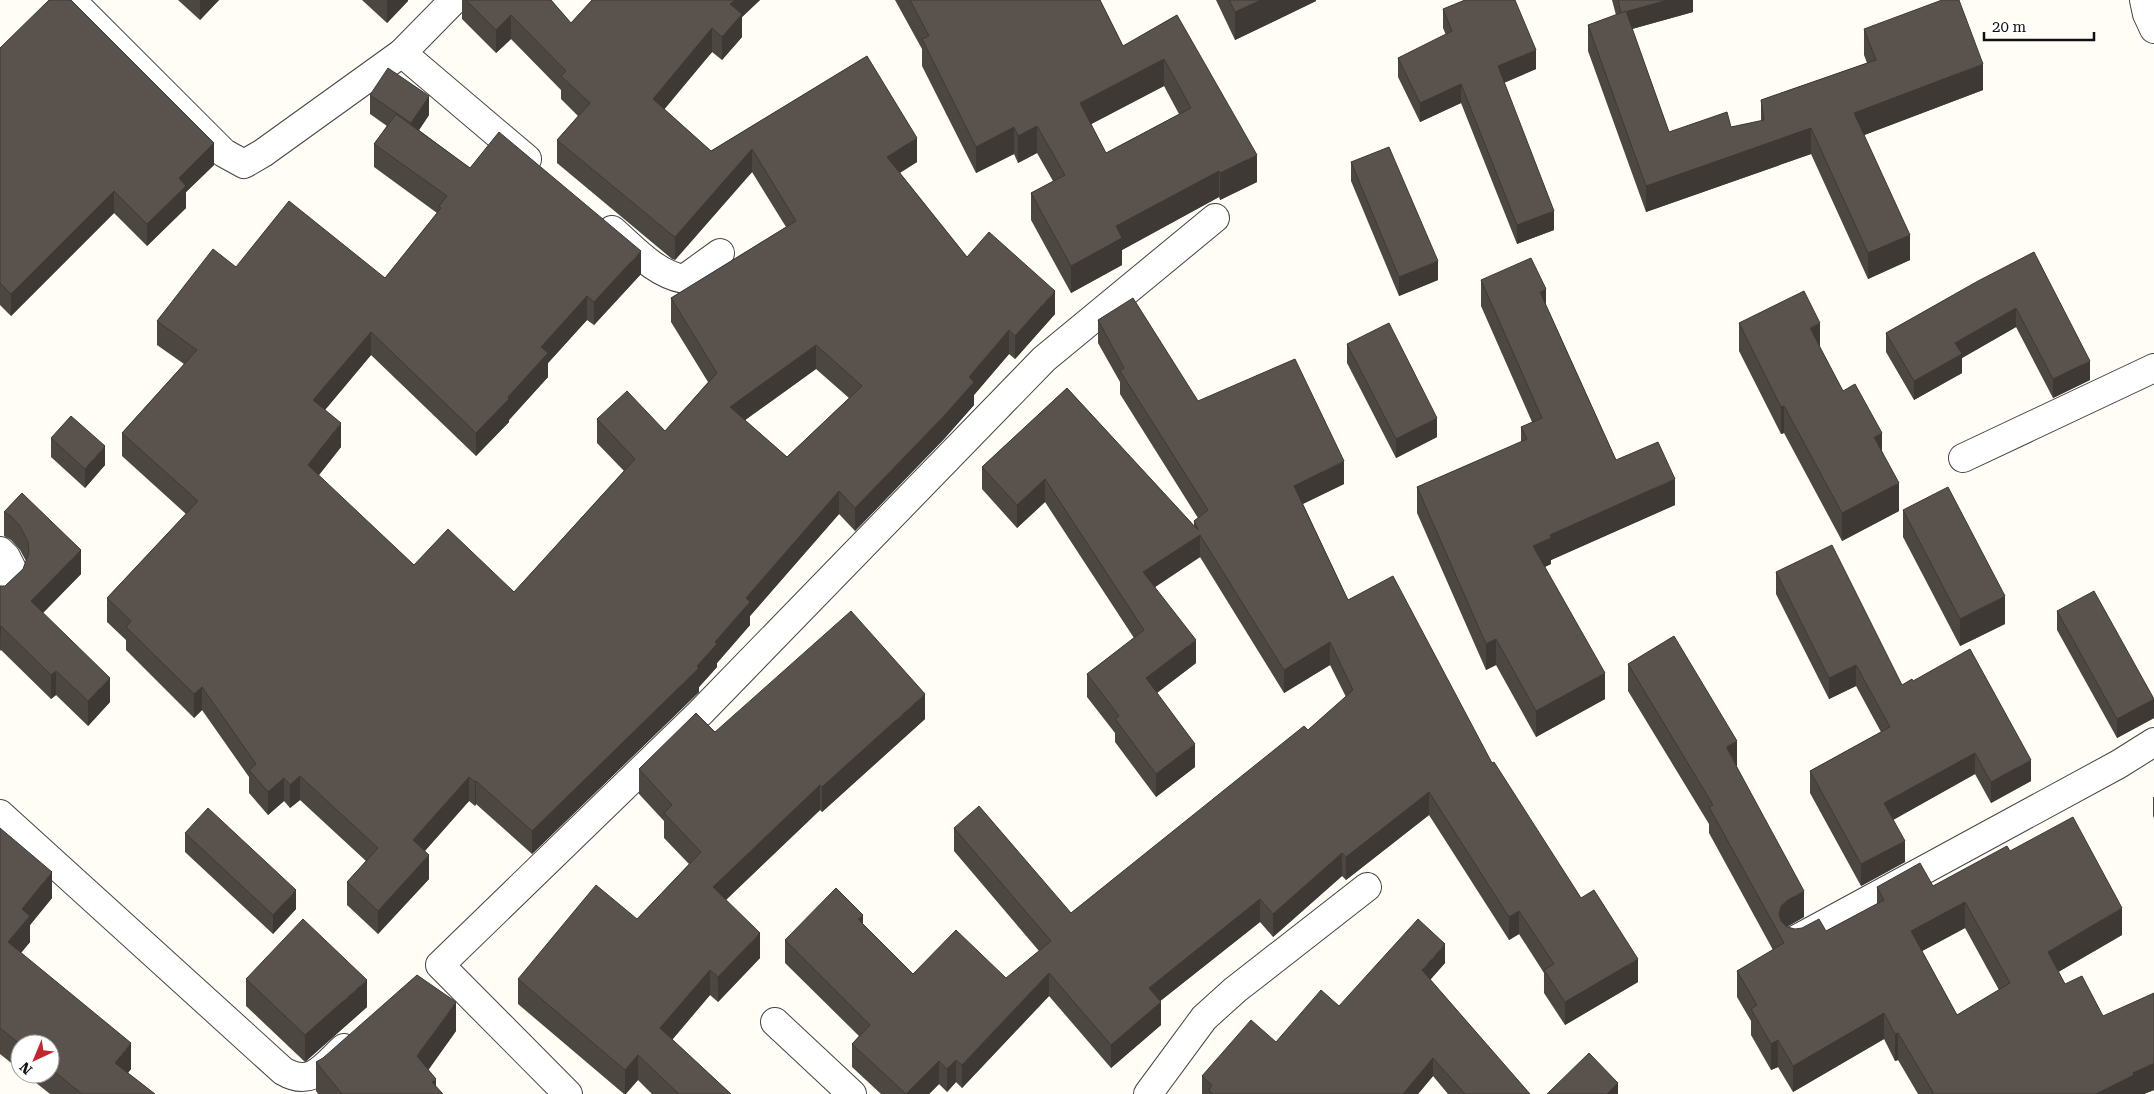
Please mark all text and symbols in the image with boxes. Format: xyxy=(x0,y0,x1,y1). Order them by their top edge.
scale bar xyxy=(1984,10,2094,42)
text: 20 m xyxy=(1992,18,2027,36)
north arrow xyxy=(10,1034,60,1084)
text: N xyxy=(16,1059,35,1078)

